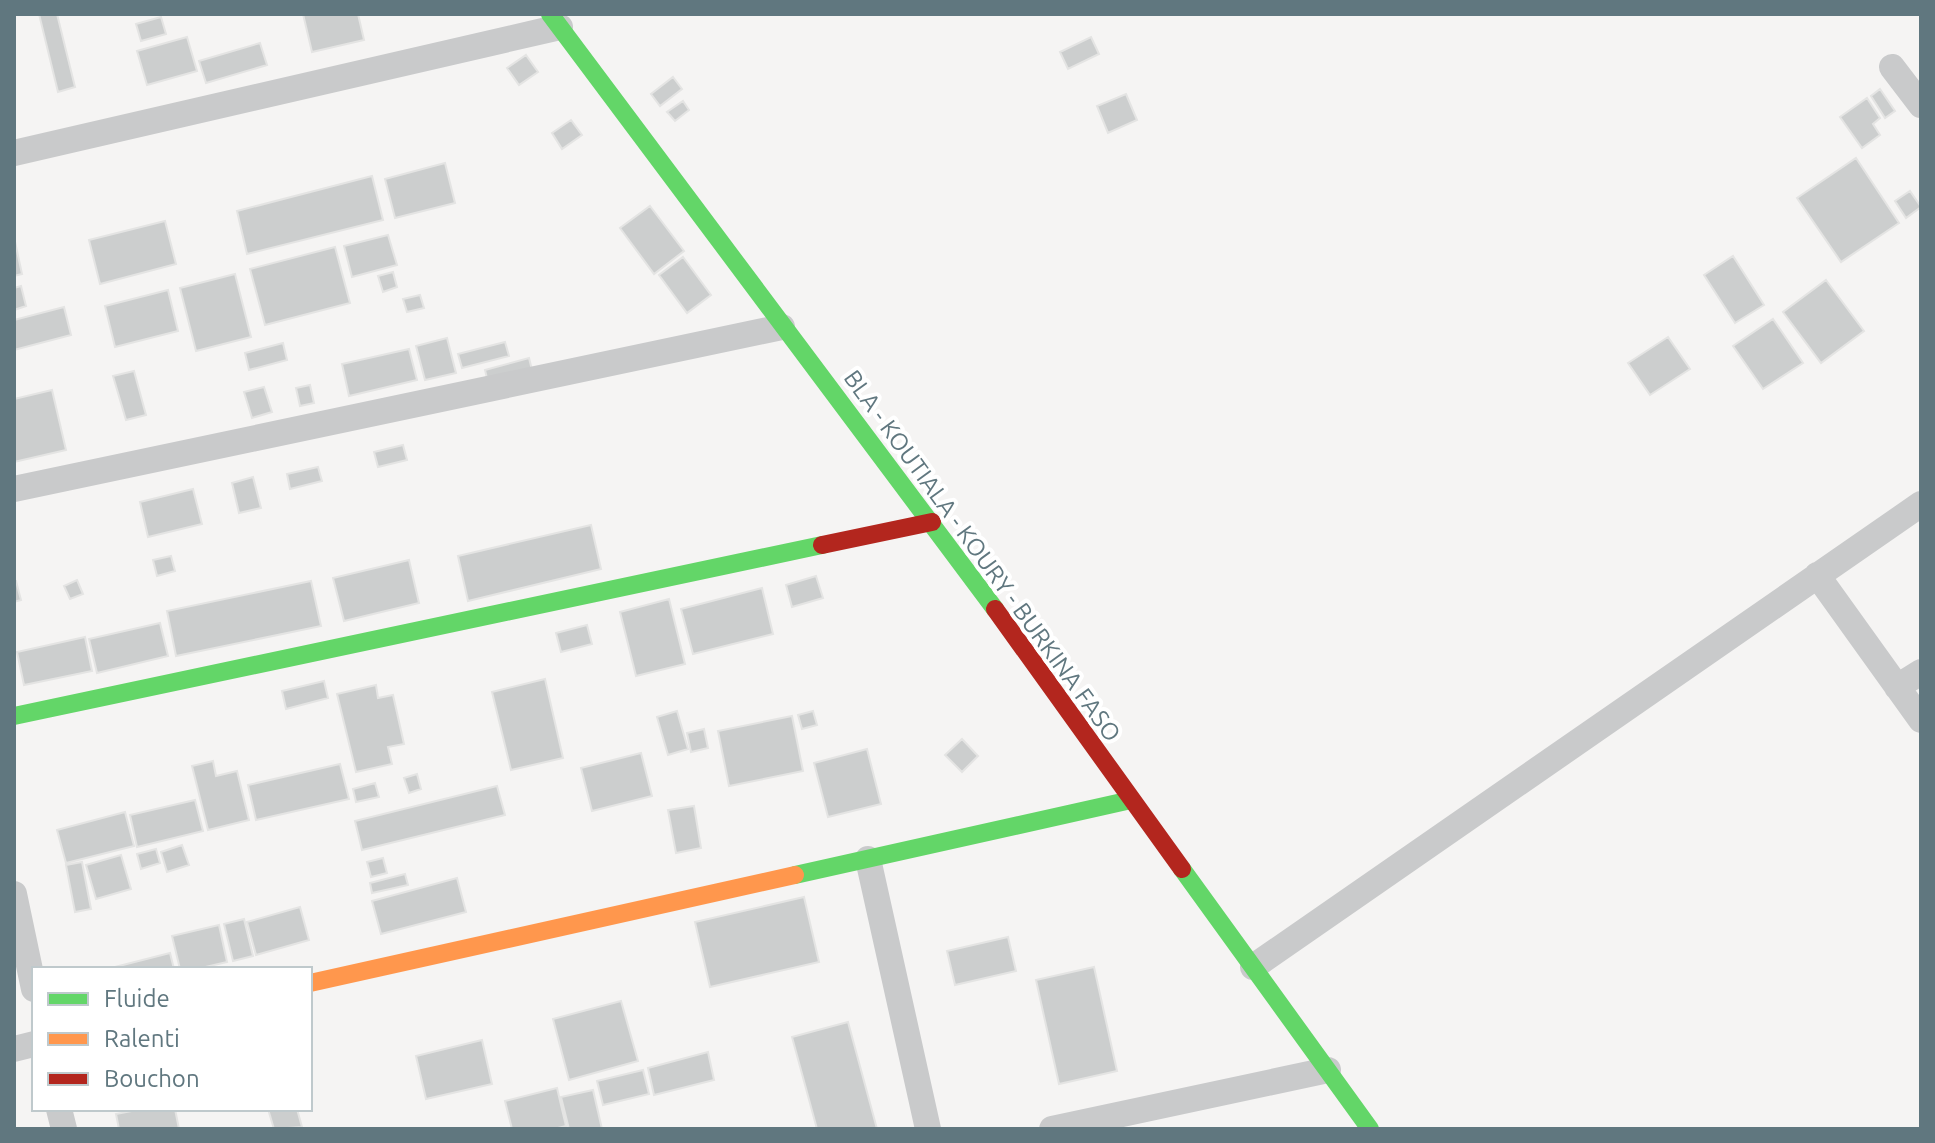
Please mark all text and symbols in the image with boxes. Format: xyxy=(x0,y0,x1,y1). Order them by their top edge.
street label: BLA - KOUTIALA - KOURY - BURKINA FASO xyxy=(839,365,1126,747)
legend xyxy=(32,967,312,1111)
text: Fluide xyxy=(104,985,170,1012)
text: Ralenti xyxy=(104,1025,180,1052)
text: Bouchon xyxy=(104,1065,200,1092)

